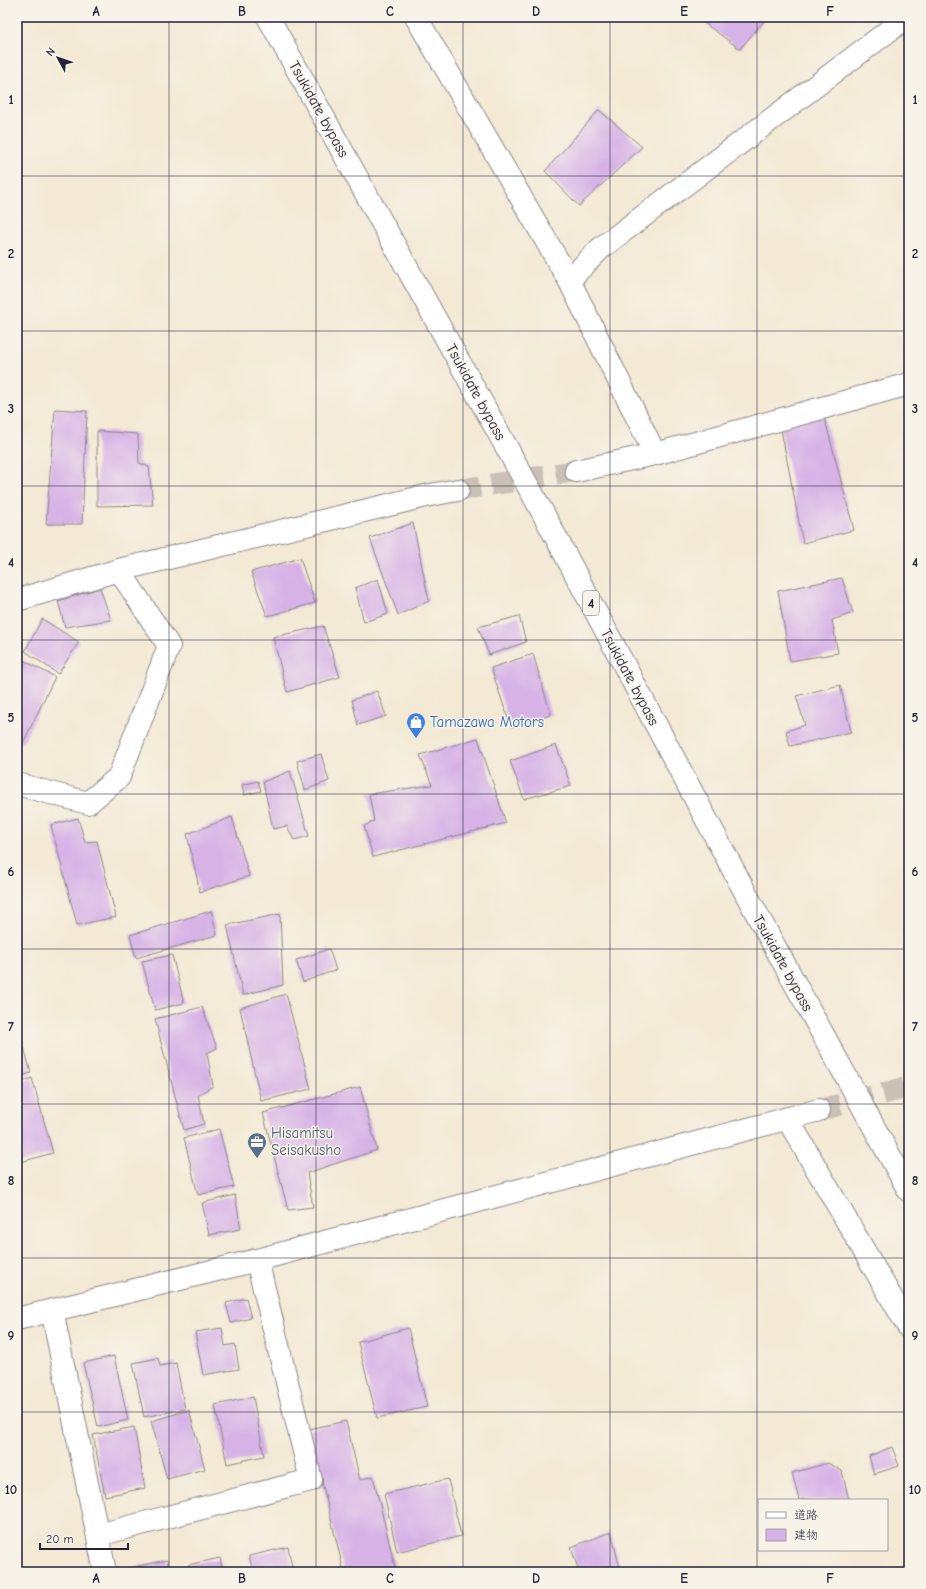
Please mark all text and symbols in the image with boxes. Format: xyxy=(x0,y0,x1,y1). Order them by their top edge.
text: A xyxy=(92,4,100,19)
text: B xyxy=(238,4,246,19)
text: C xyxy=(386,4,394,19)
text: D xyxy=(532,4,540,19)
text: E xyxy=(680,4,688,19)
text: F xyxy=(826,4,834,19)
north arrow xyxy=(38,38,78,78)
text: N xyxy=(43,45,58,59)
street label: Tsukidate bypass xyxy=(285,58,353,160)
text: 1 xyxy=(8,92,14,107)
text: 1 xyxy=(912,92,918,107)
text: 2 xyxy=(8,246,14,261)
text: 2 xyxy=(912,246,918,261)
street label: Tsukidate bypass xyxy=(442,341,510,443)
text: 3 xyxy=(8,401,14,416)
text: 3 xyxy=(912,401,918,416)
text: 4 xyxy=(8,555,14,570)
text: 4 xyxy=(912,555,918,570)
road number: 4 xyxy=(583,591,599,615)
street label: Tsukidate bypass xyxy=(597,625,663,729)
text: 5 xyxy=(8,710,15,725)
text: 5 xyxy=(912,710,919,725)
shop icon: Tamazawa Motors xyxy=(405,711,427,739)
place label: Tamazawa Motors xyxy=(430,713,544,731)
text: 6 xyxy=(8,864,15,879)
text: 6 xyxy=(912,864,919,879)
street label: Tsukidate bypass xyxy=(749,912,817,1014)
text: 7 xyxy=(8,1019,14,1034)
text: 7 xyxy=(912,1019,918,1034)
place label: Hisamitsu Seisakusho xyxy=(271,1124,341,1159)
office icon: Hisamitsu Seisakusho xyxy=(246,1131,268,1159)
text: 8 xyxy=(8,1173,14,1188)
text: 8 xyxy=(912,1173,918,1188)
text: 9 xyxy=(8,1328,15,1343)
text: 9 xyxy=(912,1328,919,1343)
text: 10 xyxy=(5,1482,17,1497)
text: 10 xyxy=(909,1482,921,1497)
legend xyxy=(758,1499,888,1551)
text: 道路 xyxy=(794,1508,818,1522)
scale bar xyxy=(40,1525,128,1551)
text: 建物 xyxy=(794,1528,818,1542)
text: 20 m xyxy=(46,1532,74,1546)
text: A xyxy=(92,1571,100,1586)
text: B xyxy=(238,1571,246,1586)
text: C xyxy=(386,1571,394,1586)
text: D xyxy=(532,1571,540,1586)
text: E xyxy=(680,1571,688,1586)
text: F xyxy=(826,1571,834,1586)

